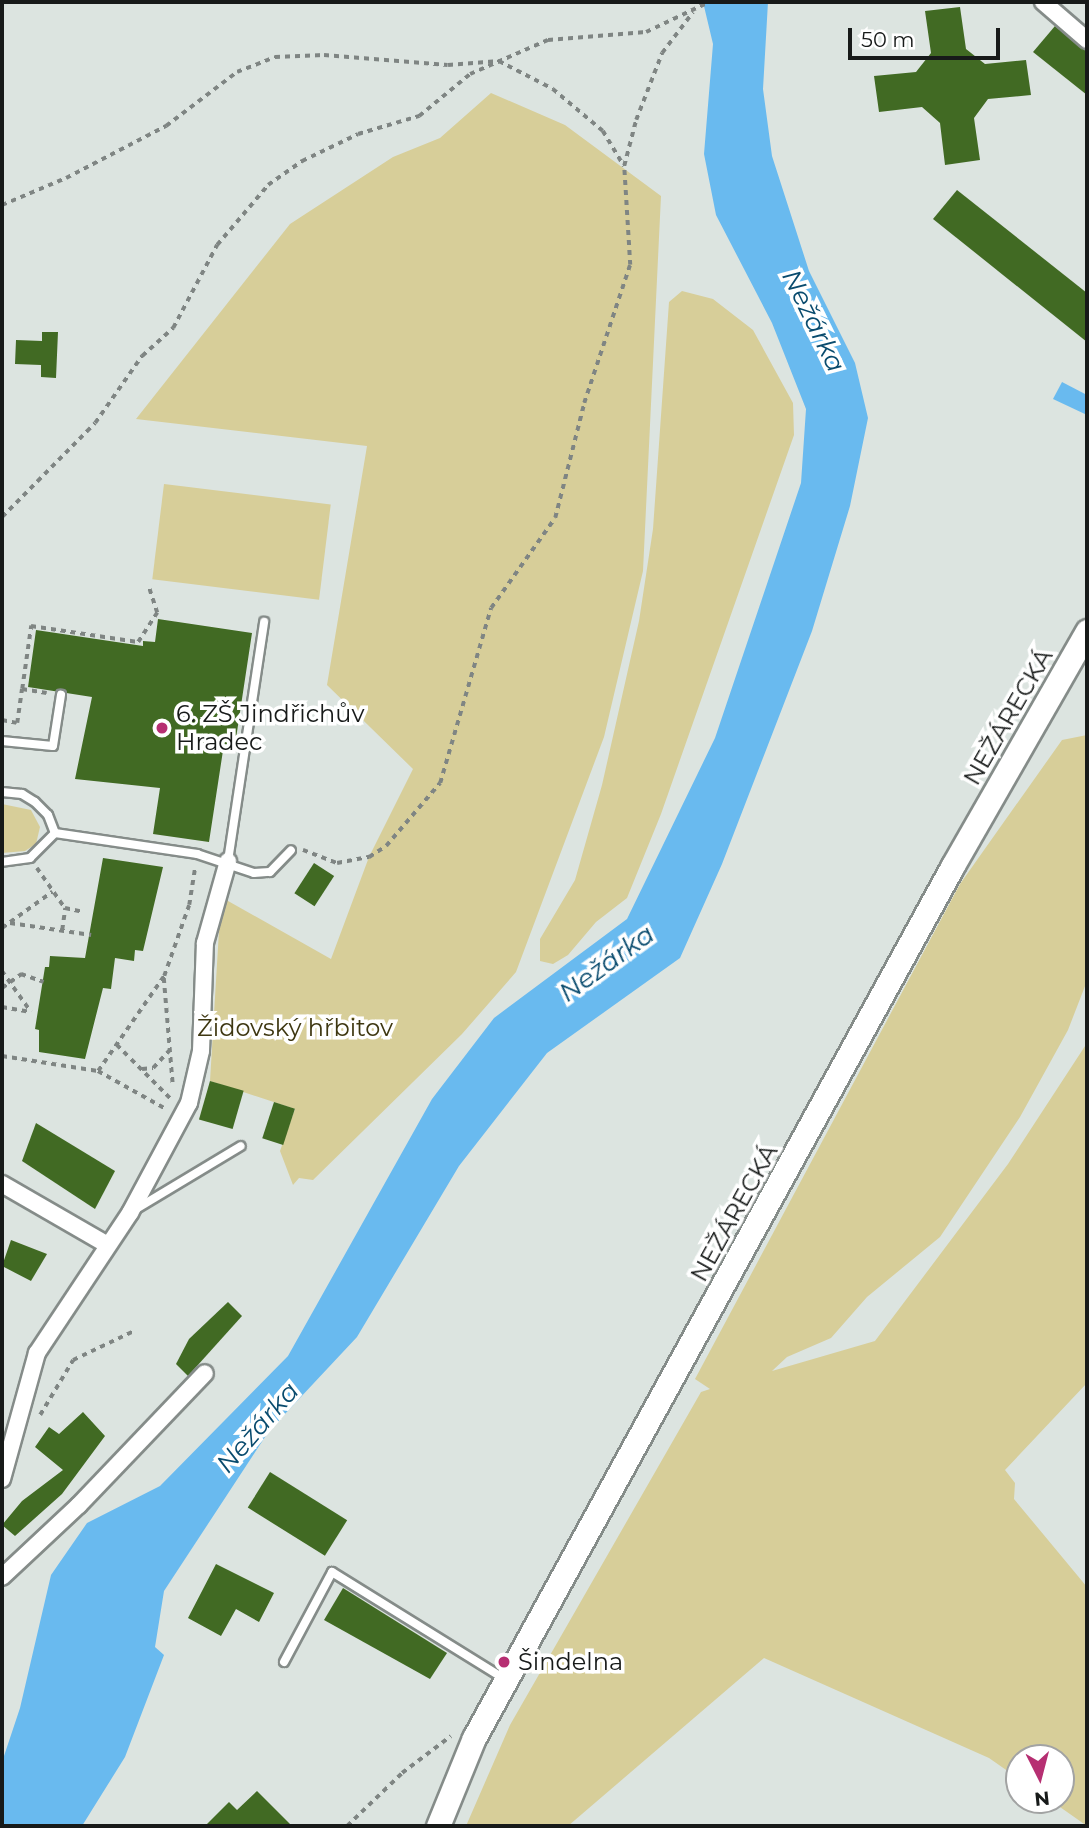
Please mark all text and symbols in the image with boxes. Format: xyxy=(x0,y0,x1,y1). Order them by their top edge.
scale bar xyxy=(851,14,1003,58)
text: 50 m xyxy=(861,27,915,52)
water label: Nežárka xyxy=(775,265,851,377)
street label: NEŽÁRECKÁ xyxy=(957,644,1059,790)
place label: 6. ZŠ Jindřichův Hradec xyxy=(176,700,364,756)
marker: 6. ZŠ Jindřichův Hradec xyxy=(154,720,170,736)
water label: Nežárka xyxy=(553,919,661,1009)
park label: Židovský hřbitov xyxy=(197,1014,393,1042)
street label: NEŽÁRECKÁ xyxy=(684,1139,784,1287)
water label: Nežárka xyxy=(210,1376,306,1480)
place label: Šindelna xyxy=(518,1648,623,1676)
marker: Šindelna xyxy=(496,1654,512,1670)
north arrow xyxy=(1005,1744,1075,1814)
text: N xyxy=(1033,1786,1051,1811)

